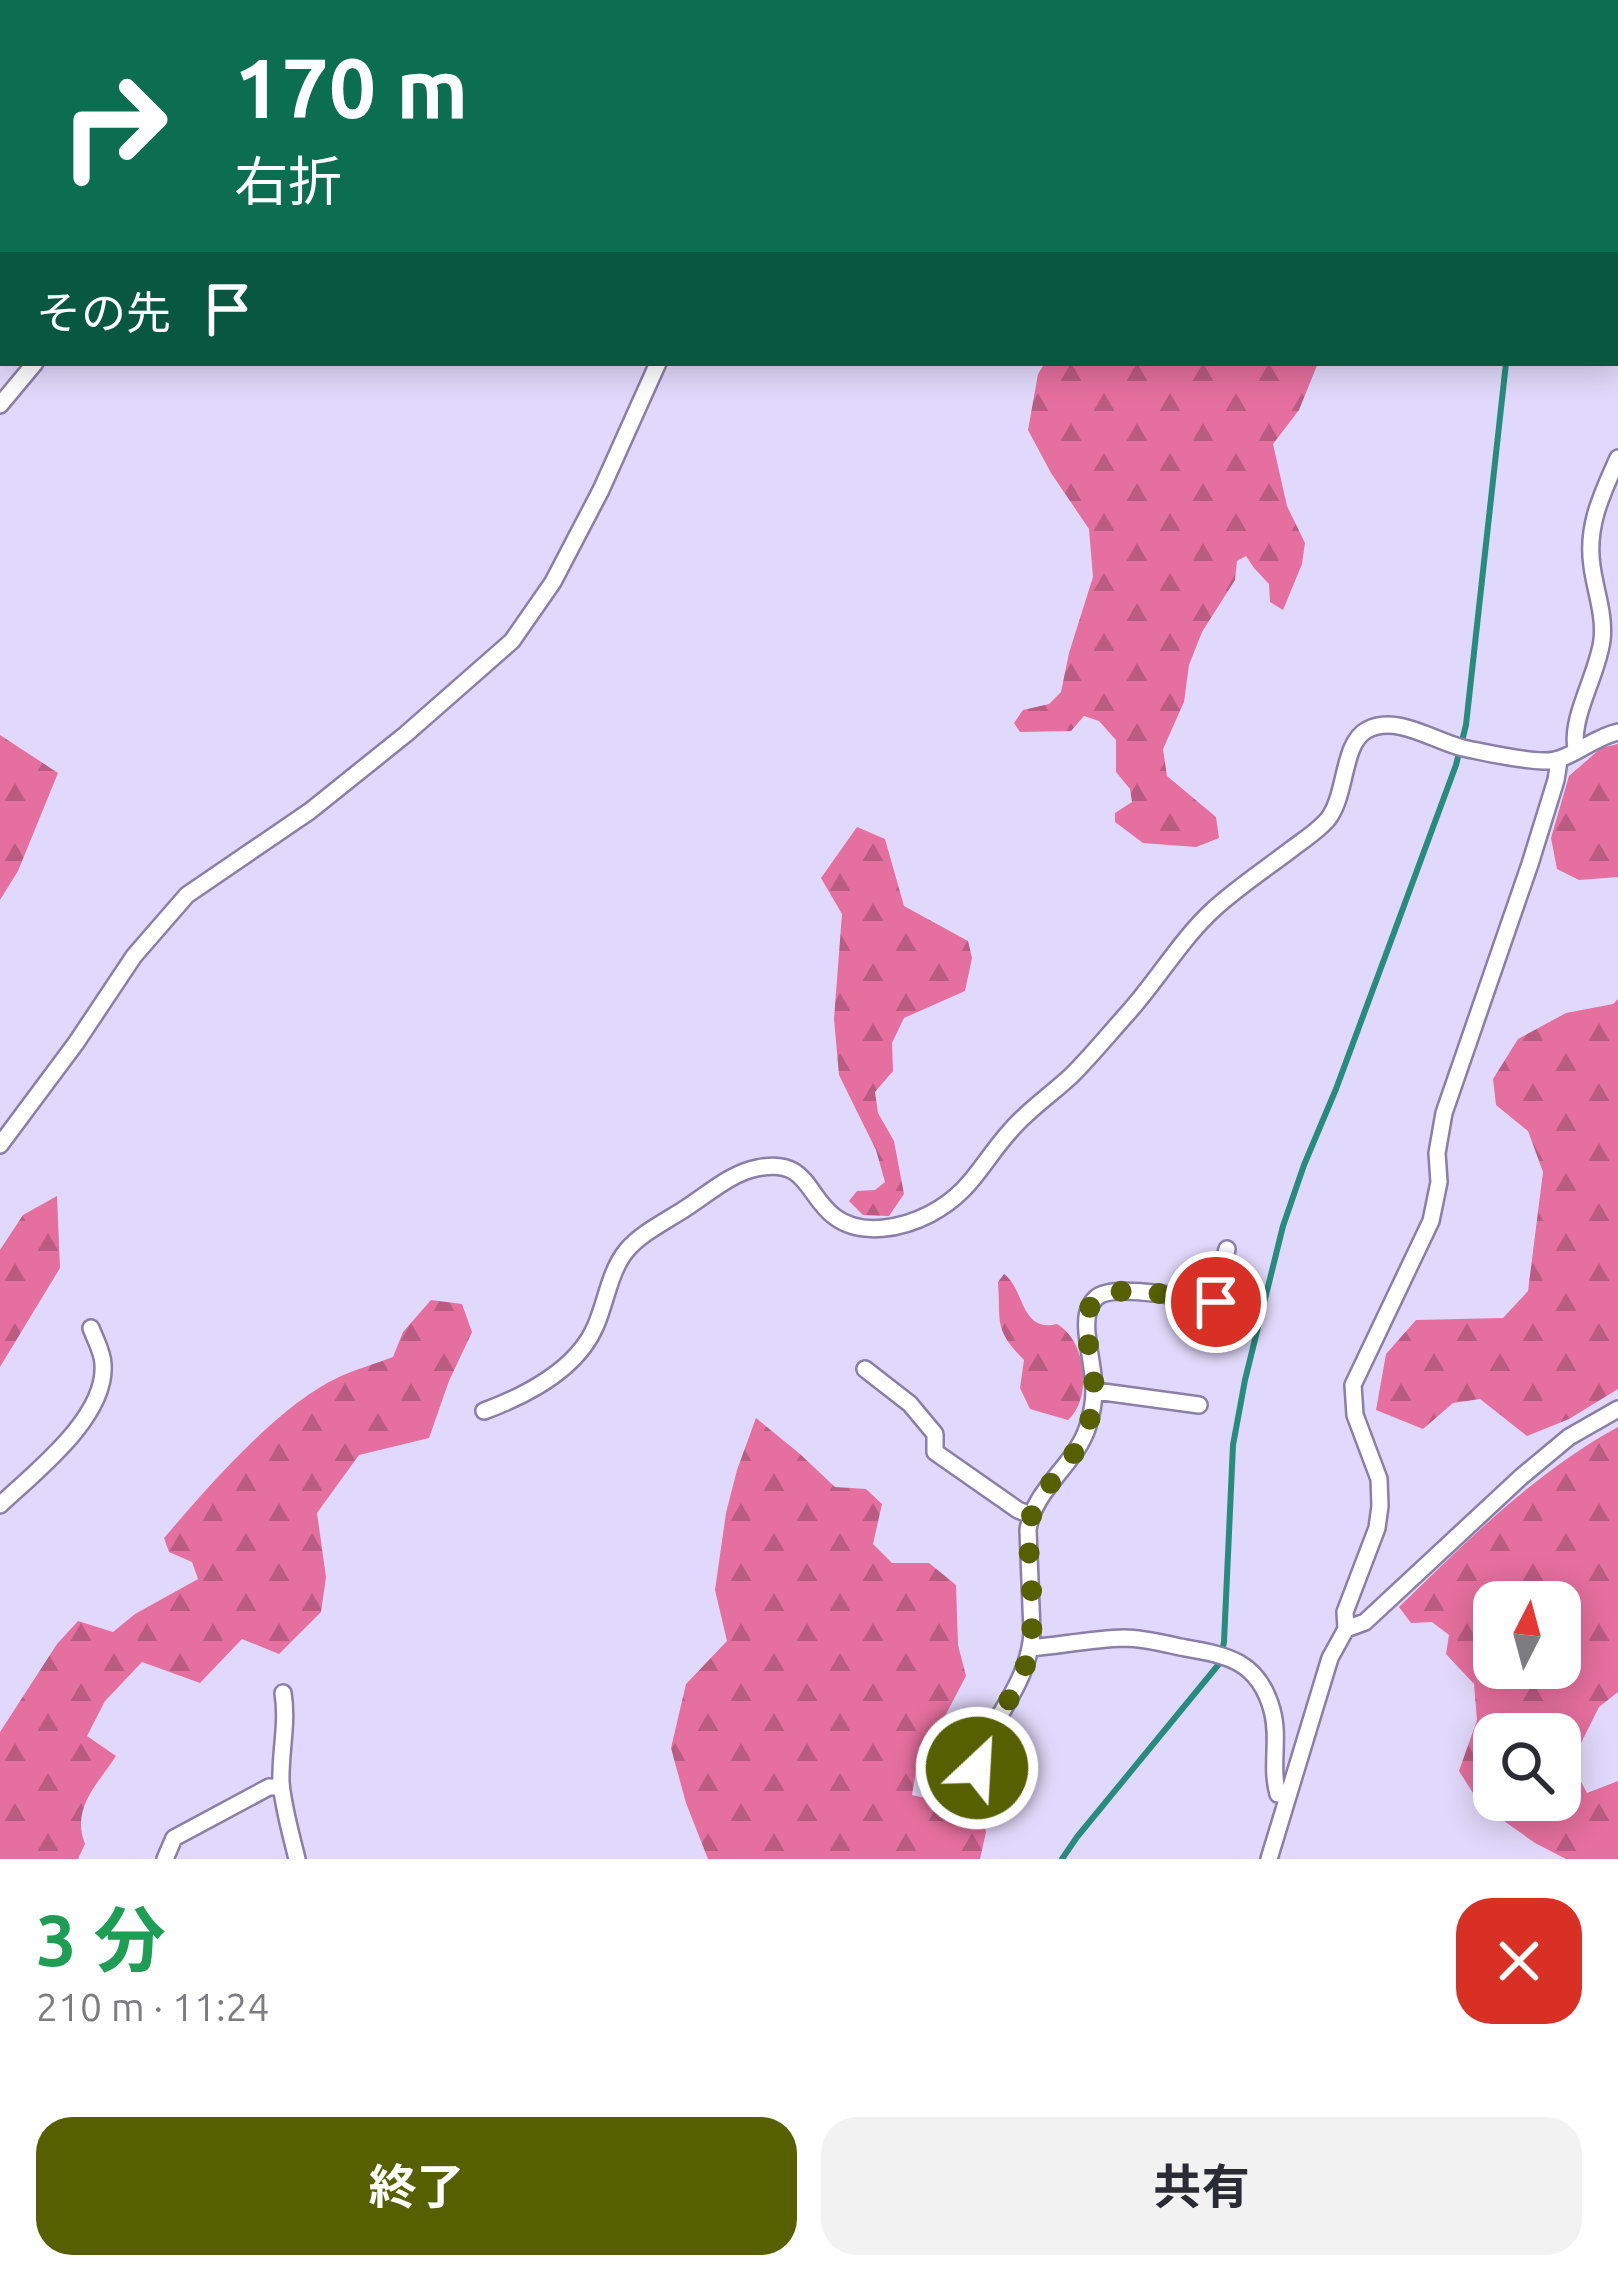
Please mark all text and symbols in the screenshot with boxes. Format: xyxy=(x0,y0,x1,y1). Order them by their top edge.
text: 170 m xyxy=(234,40,468,134)
icon: right xyxy=(36,48,192,204)
text: 右折 xyxy=(234,151,342,211)
icon: arrive xyxy=(195,276,261,342)
text: その先 xyxy=(36,287,171,338)
pin xyxy=(1165,1251,1267,1353)
icon: arrive xyxy=(1183,1269,1249,1335)
north arrow xyxy=(1473,1581,1581,1689)
map controls xyxy=(1473,1581,1581,1821)
position arrow xyxy=(914,1705,1040,1831)
button: search xyxy=(1473,1713,1581,1821)
button: close xyxy=(1456,1898,1582,2024)
text: 3 分 xyxy=(36,1899,166,1980)
text: 210 m · 11:24 xyxy=(36,1985,270,2028)
button: 終了 xyxy=(36,2117,797,2255)
button: 共有 xyxy=(821,2117,1582,2255)

